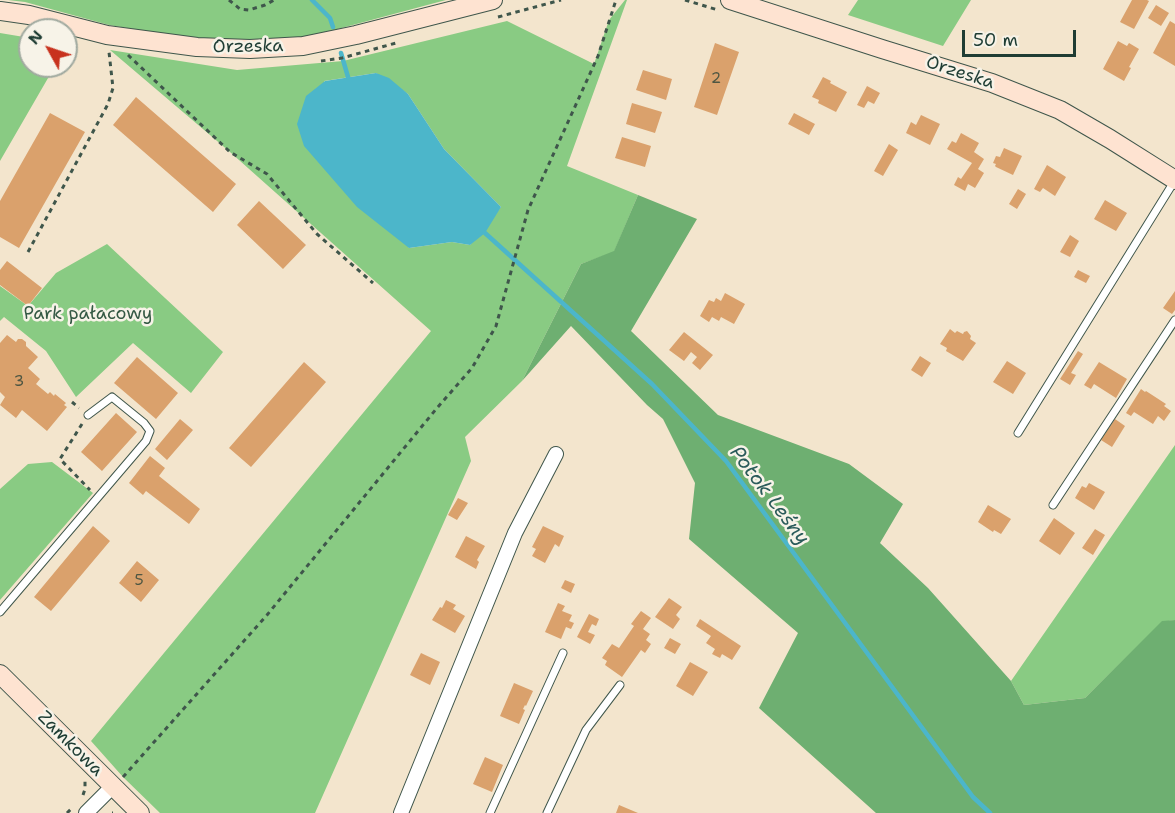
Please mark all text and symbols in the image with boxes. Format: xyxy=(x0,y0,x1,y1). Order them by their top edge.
north arrow xyxy=(18,18,78,78)
scale bar xyxy=(965,18,1079,56)
text: N xyxy=(23,26,47,49)
text: 50 m xyxy=(973,28,1018,52)
street label: Orzeska xyxy=(213,36,283,58)
street label: Orzeska xyxy=(923,52,997,94)
house number: 2 xyxy=(711,70,721,88)
park label: Park pałacowy xyxy=(24,303,152,325)
house number: 3 xyxy=(14,373,24,391)
water label: Potok Leśny xyxy=(724,442,814,550)
house number: 5 xyxy=(134,572,144,590)
street label: Zamkowa xyxy=(33,707,107,781)

